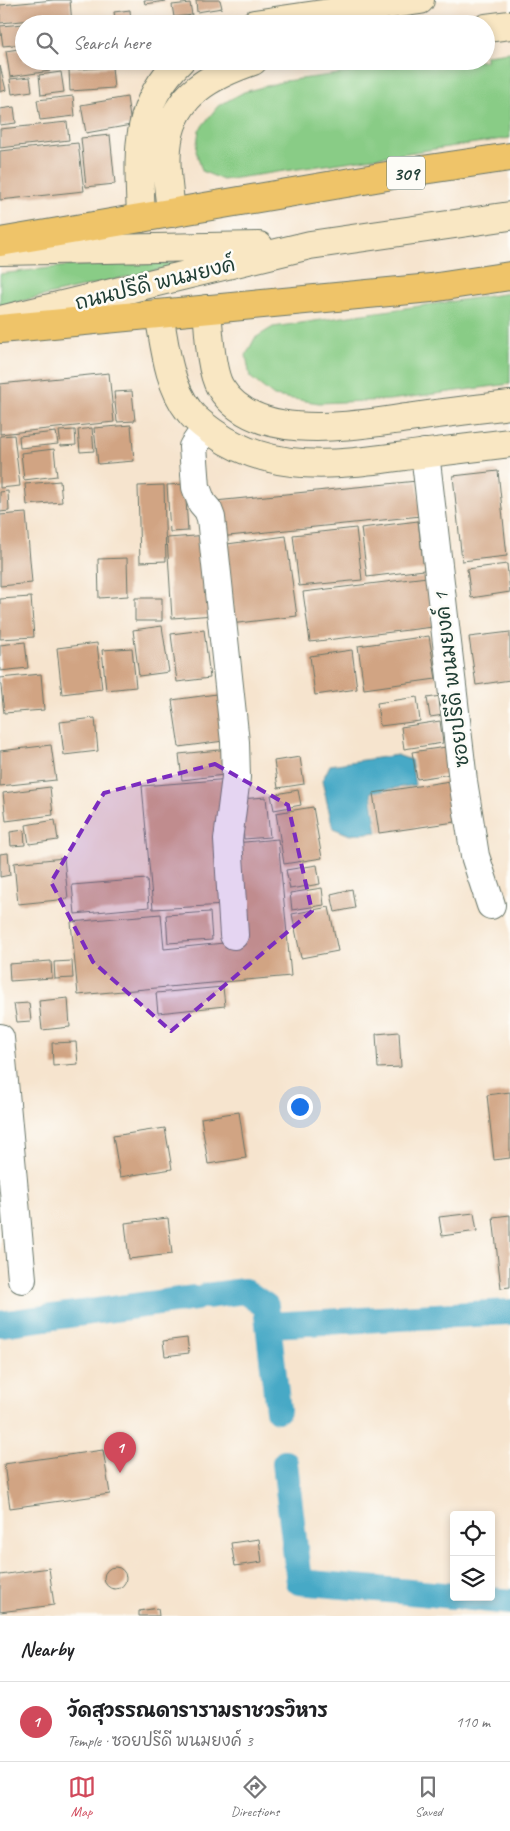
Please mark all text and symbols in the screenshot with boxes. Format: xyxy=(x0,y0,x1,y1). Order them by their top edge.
search box xyxy=(15,15,495,70)
icon: search xyxy=(33,29,61,57)
text: Search here xyxy=(73,31,150,55)
road number: 309 xyxy=(387,156,425,190)
street label: ถนนปรีดี พนมยงค์ xyxy=(72,250,238,315)
street label: ซอยปรีดี พนมยงค์ 1 xyxy=(427,590,475,769)
your location xyxy=(287,1094,313,1120)
pin: 1 xyxy=(104,1432,136,1473)
map controls xyxy=(450,1511,495,1601)
button: locate xyxy=(450,1511,495,1556)
button: layers xyxy=(450,1556,495,1601)
text: Nearby xyxy=(20,1636,73,1662)
text: วัดสุวรรณดารารามราชวรวิหาร xyxy=(67,1699,328,1723)
text: 1 xyxy=(32,1712,40,1732)
text: 110 m xyxy=(456,1712,490,1732)
text: Temple · ซอยปรีดี พนมยงค์ 3 xyxy=(67,1731,253,1751)
tab: Map xyxy=(68,1773,96,1820)
tab: Directions xyxy=(231,1773,279,1820)
tab: Saved xyxy=(414,1773,442,1820)

